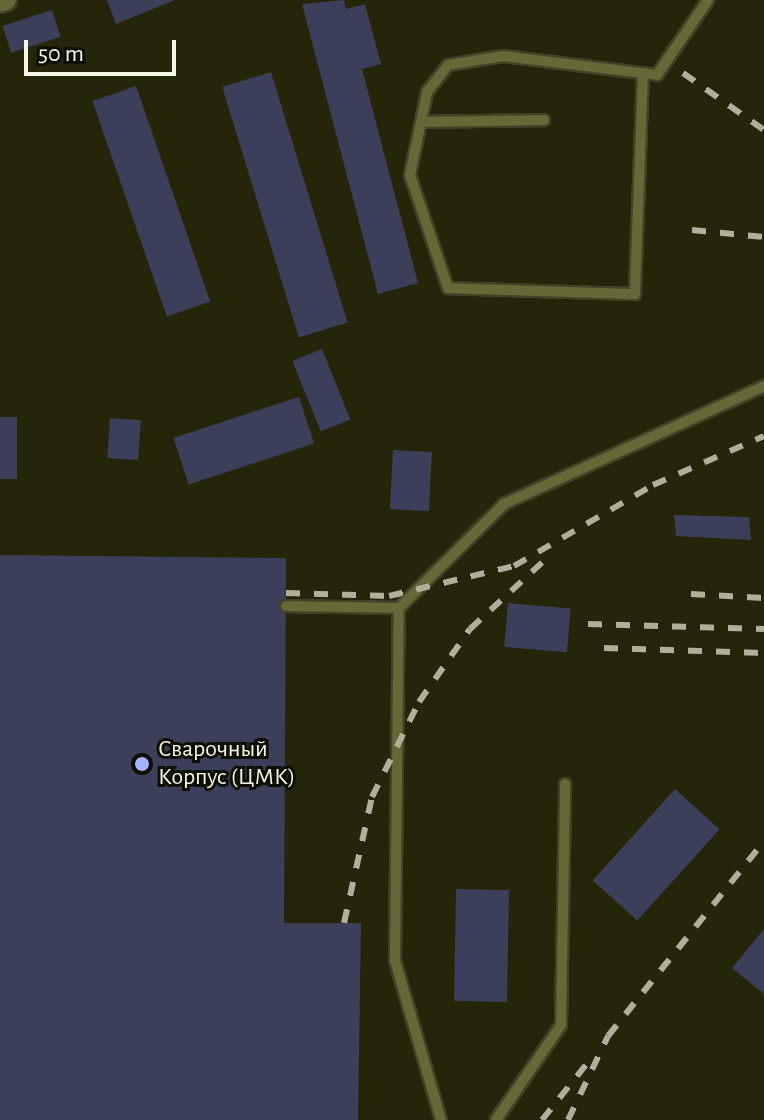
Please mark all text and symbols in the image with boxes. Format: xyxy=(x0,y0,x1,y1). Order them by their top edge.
scale bar xyxy=(28,24,180,74)
text: 50 m xyxy=(38,42,84,66)
place label: Сварочный Корпус (ЦМК) xyxy=(158,736,295,792)
marker: Сварочный Корпус (ЦМК) xyxy=(133,755,151,773)

